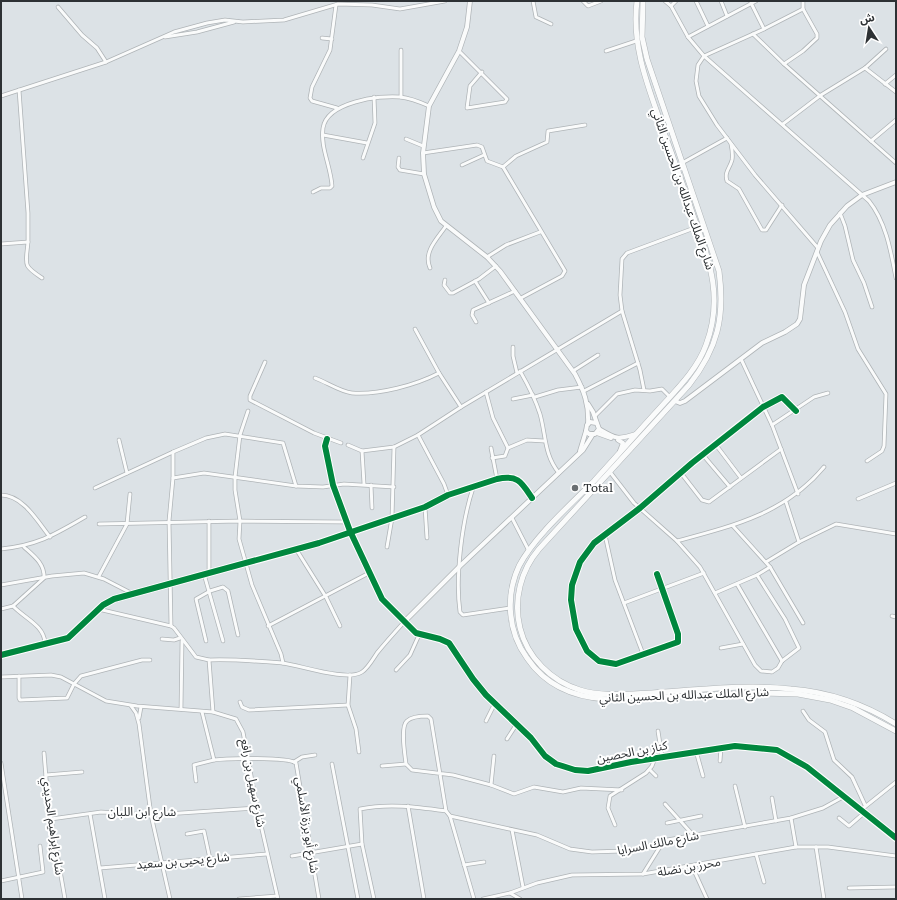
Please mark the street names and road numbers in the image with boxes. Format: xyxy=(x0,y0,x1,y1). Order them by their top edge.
street label: شارع الملك عبدالله بن الحسين الثاني xyxy=(646,105,720,273)
street label: شارع الملك عبدالله بن الحسين الثاني xyxy=(599,682,769,708)
street label: كناز بن الحصين xyxy=(595,735,670,767)
street label: شارع سهيل بن رافع xyxy=(236,737,271,829)
street label: شارع أبو برزة الأسلمي xyxy=(290,775,325,875)
street label: شارع إبراهيم الحديدي xyxy=(36,776,70,876)
street label: شارع ابن اللبان xyxy=(108,802,176,821)
street label: شارع مالك السرايا xyxy=(615,825,700,860)
street label: شارع يحيى بن سعيد xyxy=(135,847,230,874)
street label: محرز بن نضلة xyxy=(656,852,722,880)

